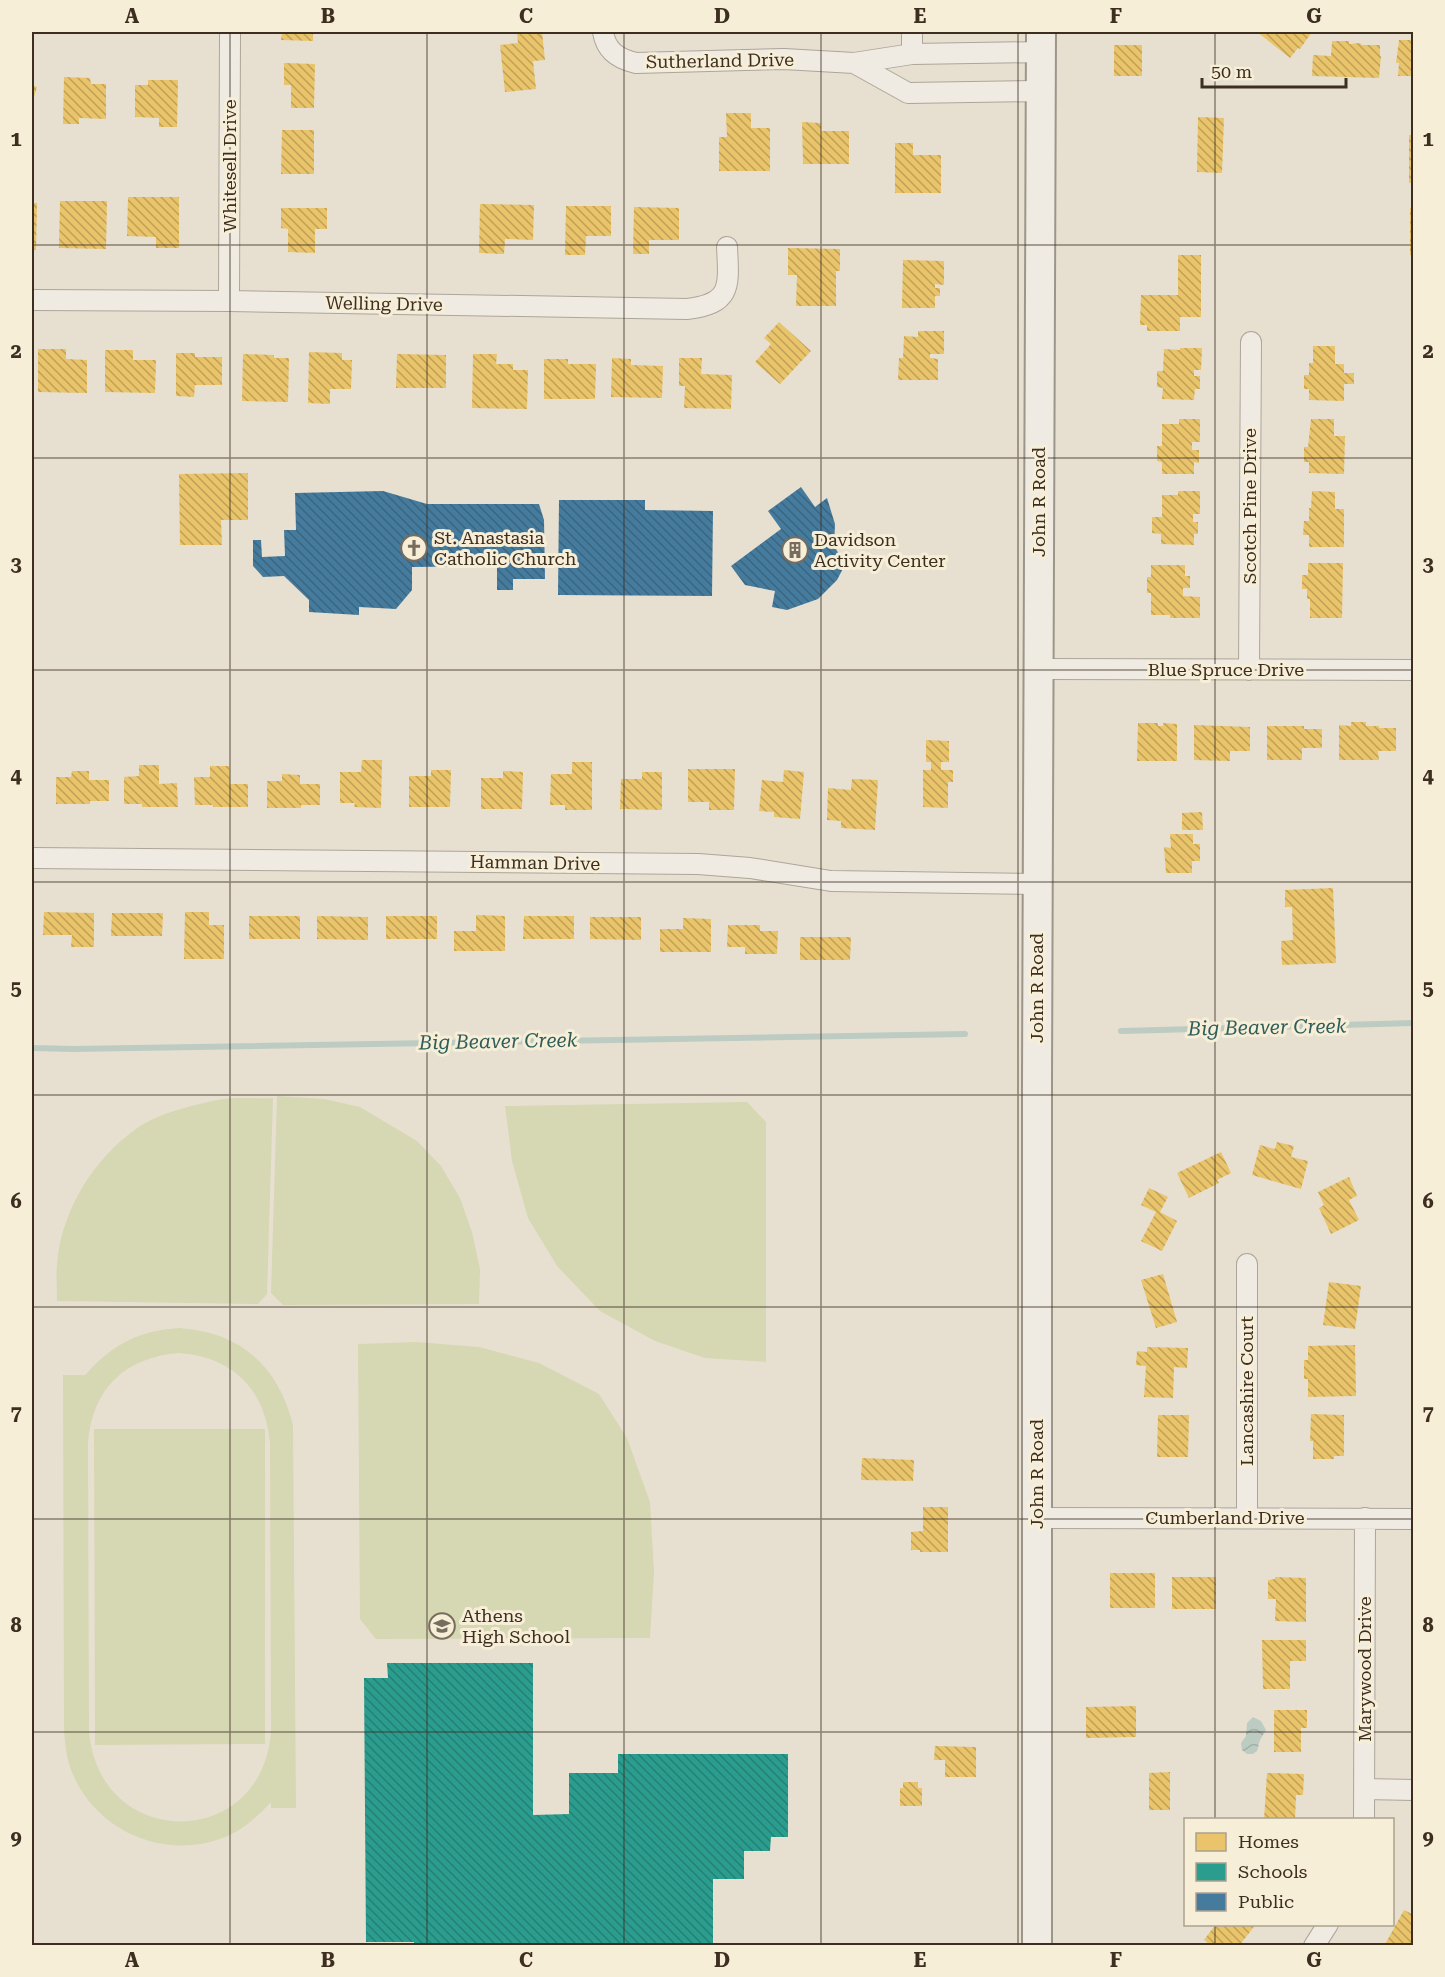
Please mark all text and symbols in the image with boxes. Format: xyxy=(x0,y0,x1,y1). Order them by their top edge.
text: A xyxy=(125,4,140,28)
text: B xyxy=(321,4,335,28)
text: C xyxy=(519,4,533,28)
text: D xyxy=(714,4,730,28)
text: E xyxy=(914,4,927,28)
text: F xyxy=(1110,4,1122,28)
text: G xyxy=(1306,4,1322,28)
street label: Sutherland Drive xyxy=(646,49,794,72)
scale bar xyxy=(1202,51,1346,89)
text: 50 m xyxy=(1211,61,1252,82)
street label: Whitesell Drive xyxy=(219,99,240,233)
text: 1 xyxy=(10,127,22,151)
text: 1 xyxy=(1422,127,1434,151)
street label: Welling Drive xyxy=(325,292,443,315)
text: 2 xyxy=(10,339,22,363)
text: 2 xyxy=(1422,339,1434,363)
street label: Scotch Pine Drive xyxy=(1239,428,1260,584)
street label: John R Road xyxy=(1028,447,1049,557)
place label: St. Anastasia Catholic Church xyxy=(434,527,577,569)
place label: Davidson Activity Center xyxy=(814,529,946,571)
church icon: St. Anastasia Catholic Church xyxy=(399,533,429,563)
building icon: Davidson Activity Center xyxy=(780,535,810,565)
text: 3 xyxy=(10,552,22,576)
text: 3 xyxy=(1422,552,1434,576)
street label: Blue Spruce Drive xyxy=(1148,659,1304,680)
text: 4 xyxy=(10,764,22,788)
text: 4 xyxy=(1422,764,1434,788)
street label: Hamman Drive xyxy=(470,851,600,874)
street label: John R Road xyxy=(1026,933,1047,1043)
text: 5 xyxy=(10,976,22,1000)
text: 5 xyxy=(1422,976,1434,1000)
water label: Big Beaver Creek xyxy=(1186,1014,1347,1040)
water label: Big Beaver Creek xyxy=(417,1028,578,1054)
text: 6 xyxy=(10,1189,22,1213)
text: 6 xyxy=(1422,1189,1434,1213)
street label: Lancashire Court xyxy=(1236,1316,1257,1466)
text: 7 xyxy=(10,1401,22,1425)
text: 7 xyxy=(1422,1401,1434,1425)
street label: John R Road xyxy=(1026,1419,1047,1529)
street label: Cumberland Drive xyxy=(1145,1507,1305,1528)
street label: Marywood Drive xyxy=(1354,1596,1375,1742)
place label: Athens High School xyxy=(462,1605,570,1647)
school or university icon: Athens High School xyxy=(427,1611,457,1641)
text: 8 xyxy=(10,1613,22,1637)
text: 8 xyxy=(1422,1613,1434,1637)
legend xyxy=(1184,1818,1394,1926)
text: 9 xyxy=(10,1826,22,1850)
text: 9 xyxy=(1422,1826,1434,1850)
text: Homes xyxy=(1238,1831,1299,1852)
text: Schools xyxy=(1238,1861,1307,1882)
text: Public xyxy=(1238,1891,1294,1912)
text: A xyxy=(125,1948,140,1972)
text: B xyxy=(321,1948,335,1972)
text: C xyxy=(519,1948,533,1972)
text: D xyxy=(714,1948,730,1972)
text: E xyxy=(914,1948,927,1972)
text: F xyxy=(1110,1948,1122,1972)
text: G xyxy=(1306,1948,1322,1972)

